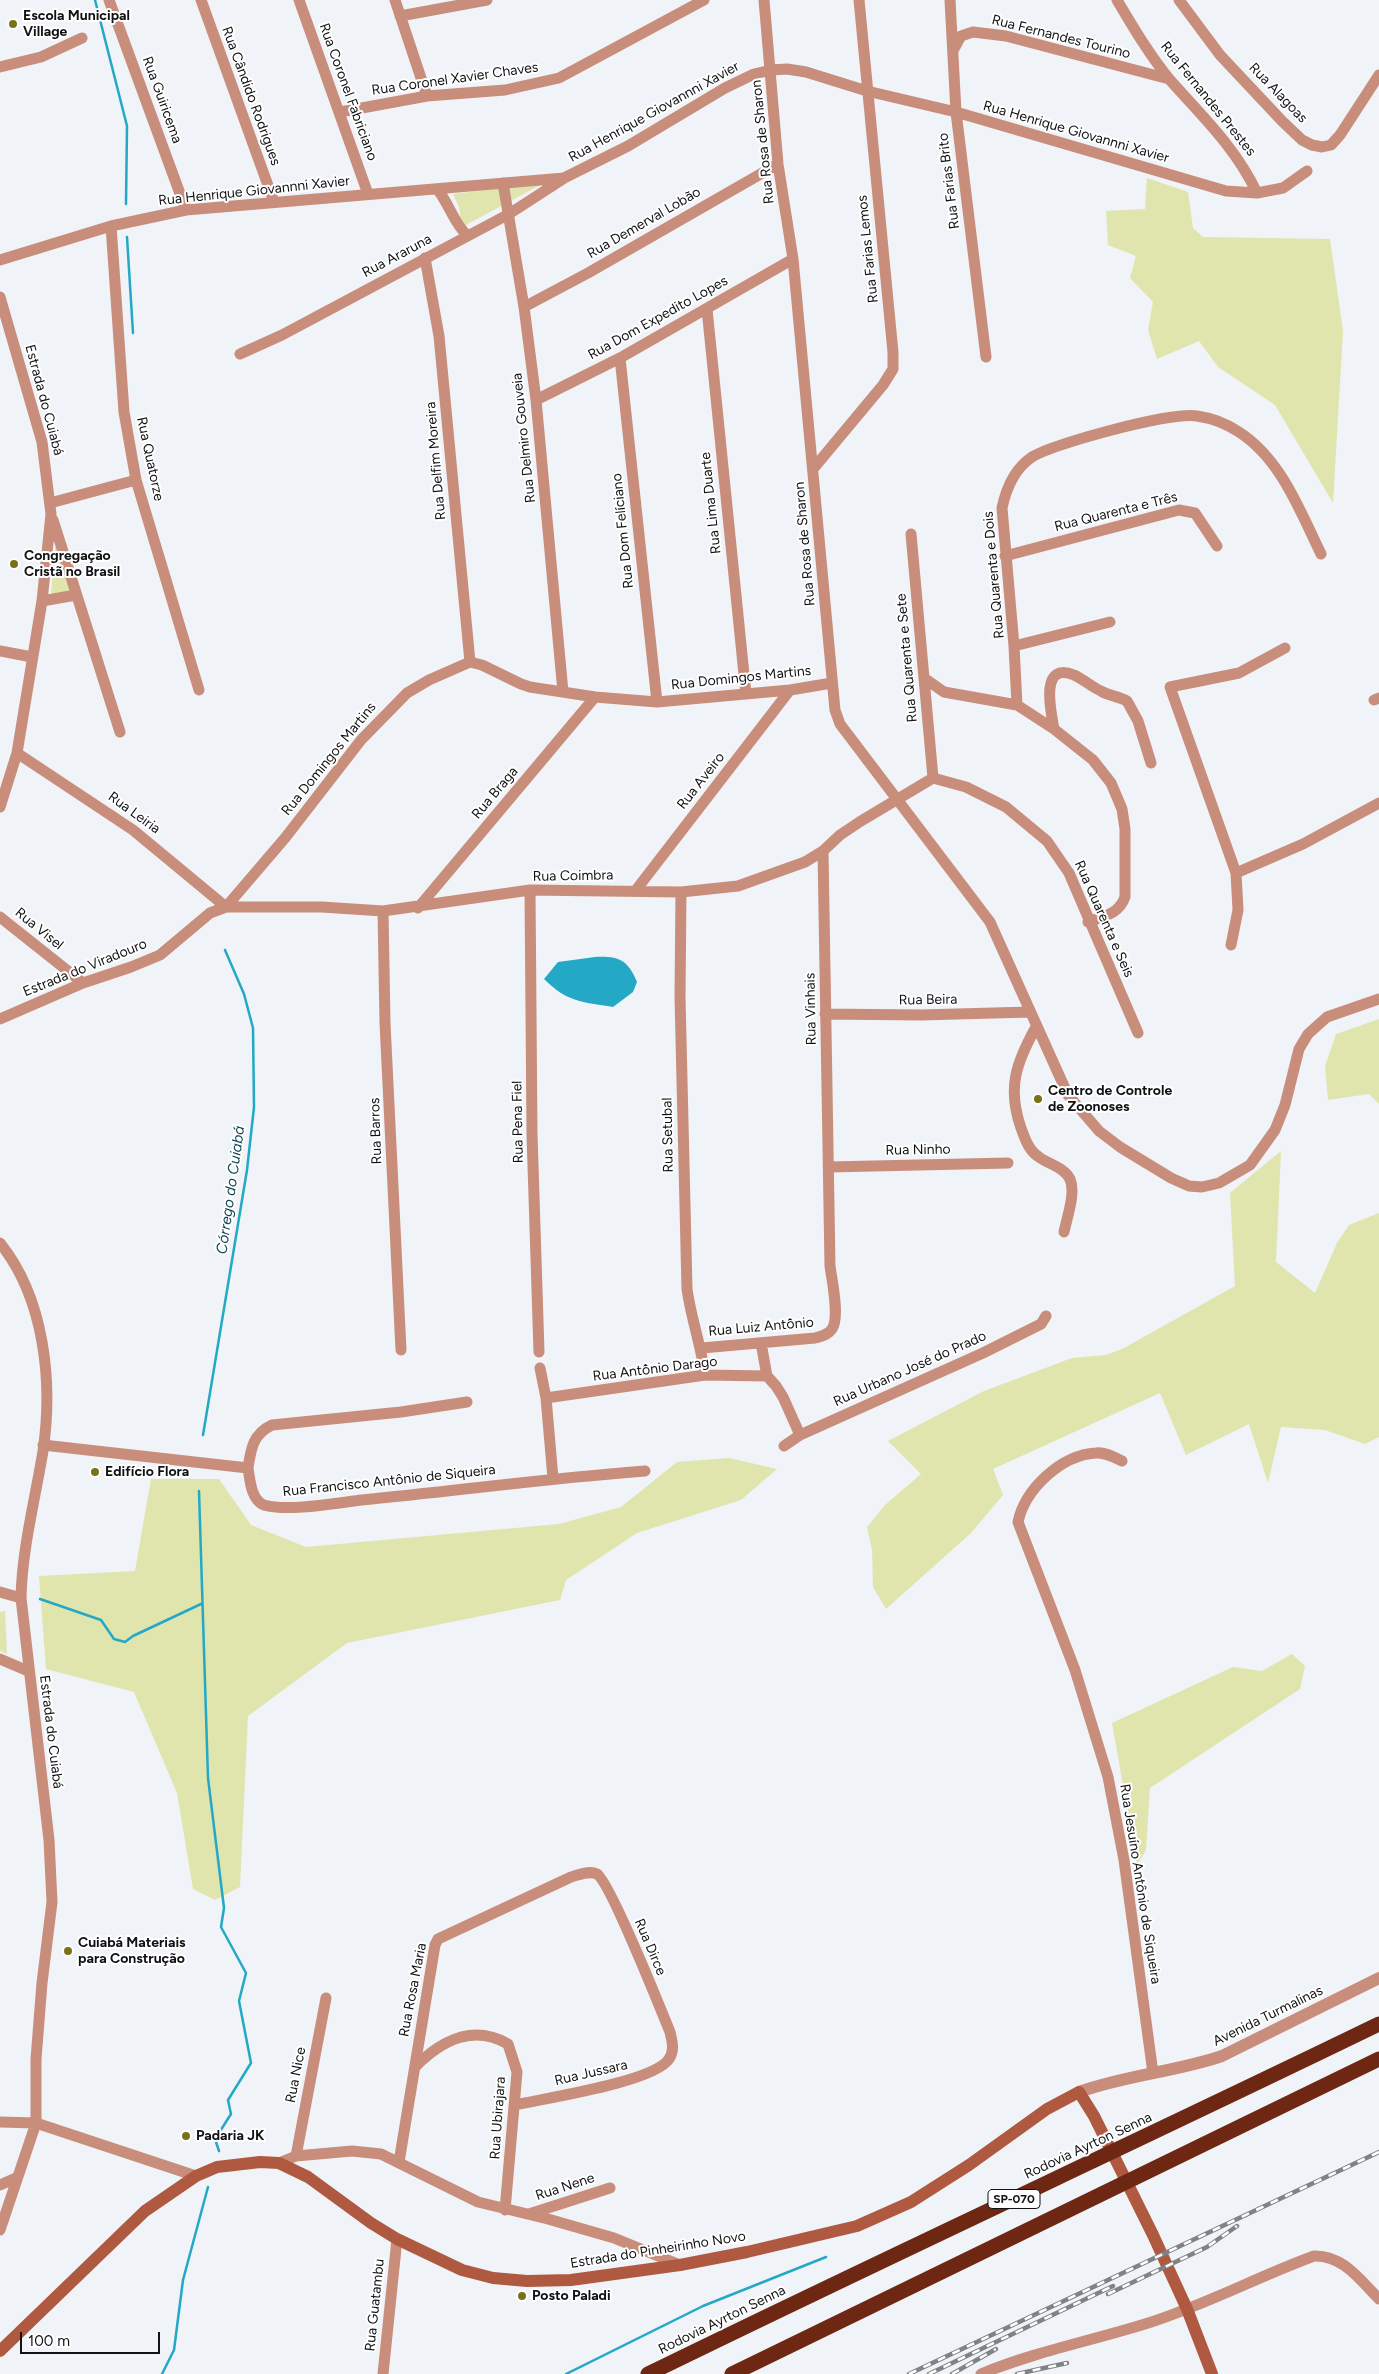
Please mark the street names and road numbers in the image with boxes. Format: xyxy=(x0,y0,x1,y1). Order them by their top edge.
street label: Rua Fernandes Tourino xyxy=(990,12,1132,62)
street label: Rua Coronel Fabriciano xyxy=(315,21,381,163)
street label: Rua Cândido Rodrigues xyxy=(218,24,284,168)
street label: Rua Fernandes Prestes xyxy=(1157,39,1259,159)
street label: Rua Guiricema xyxy=(139,54,185,146)
street label: Rua Henrique Giovannni Xavier xyxy=(566,58,742,166)
street label: Rua Coronel Xavier Chaves xyxy=(371,59,539,99)
street label: Rua Alagoas xyxy=(1245,60,1311,126)
street label: Rua Rosa de Sharon xyxy=(748,79,778,205)
street label: Rua Henrique Giovannni Xavier xyxy=(981,97,1171,167)
street label: Rua Farias Brito xyxy=(935,132,963,230)
street label: Rua Henrique Giovannni Xavier xyxy=(157,173,351,209)
street label: Rua Demerval Lobão xyxy=(584,184,704,262)
street label: Rua Farias Lemos xyxy=(854,194,882,304)
street label: Rua Araruna xyxy=(359,231,435,281)
street label: Rua Dom Expedito Lopes xyxy=(585,273,731,363)
street label: Estrada do Cuiabá xyxy=(21,343,67,457)
street label: Rua Delmiro Gouveia xyxy=(509,372,539,504)
street label: Rua Delfim Moreira xyxy=(422,401,450,521)
street label: Rua Quatorze xyxy=(133,415,167,503)
street label: Rua Lima Duarte xyxy=(697,451,725,555)
street label: Rua Dom Felíciano xyxy=(609,473,637,589)
street label: Rua Rosa de Sharon xyxy=(791,481,819,607)
street label: Rua Quarenta e Três xyxy=(1053,489,1179,535)
street label: Rua Quarenta e Dois xyxy=(980,511,1008,639)
street label: Rua Quarenta e Sete xyxy=(893,593,921,723)
street label: Rua Domingos Martins xyxy=(670,662,812,694)
street label: Rua Domingos Martins xyxy=(278,699,380,819)
street label: Rua Aveiro xyxy=(674,749,728,813)
street label: Rua Braga xyxy=(468,763,522,823)
street label: Rua Leiria xyxy=(105,788,163,838)
street label: Rua Quarenta e Seis xyxy=(1071,858,1137,980)
street label: Rua Coimbra xyxy=(533,867,613,885)
street label: Rua Visel xyxy=(11,904,67,954)
street label: Estrada do Viradouro xyxy=(20,935,150,1001)
street label: Rua Vinhais xyxy=(802,973,820,1045)
street label: Rua Beira xyxy=(899,991,957,1009)
street label: Rua Pena Fiel xyxy=(509,1080,527,1164)
street label: Rua Barros xyxy=(366,1097,386,1165)
street label: Rua Setubal xyxy=(659,1097,677,1173)
street label: Rua Ninho xyxy=(885,1141,951,1159)
street label: Rua Luiz Antônio xyxy=(708,1314,814,1340)
street label: Rua Urbano José do Prado xyxy=(831,1328,989,1410)
street label: Rua Antônio Darago xyxy=(592,1353,718,1385)
street label: Rua Francisco Antônio de Siqueira xyxy=(282,1461,496,1501)
street label: Estrada do Cuiabá xyxy=(36,1674,66,1790)
street label: Rua Jesuíno Antônio de Siqueira xyxy=(1116,1783,1164,1985)
street label: Rua Dirce xyxy=(631,1916,669,1978)
street label: Rua Rosa Maria xyxy=(396,1942,430,2038)
street label: Avenida Turmalinas xyxy=(1210,1982,1326,2050)
street label: Rua Nice xyxy=(282,2046,310,2104)
street label: Rua Jussara xyxy=(553,2056,629,2090)
street label: Rua Ubirajara xyxy=(487,2076,509,2160)
street label: Rodovia Ayrton Senna xyxy=(1021,2109,1155,2183)
street label: Rua Nene xyxy=(533,2170,597,2204)
road number: SP-070 xyxy=(988,2190,1040,2208)
street label: Estrada do Pinheirinho Novo xyxy=(569,2228,747,2272)
street label: Rua Guatambu xyxy=(362,2258,388,2352)
street label: Rodovia Ayrton Senna xyxy=(656,2282,788,2358)

